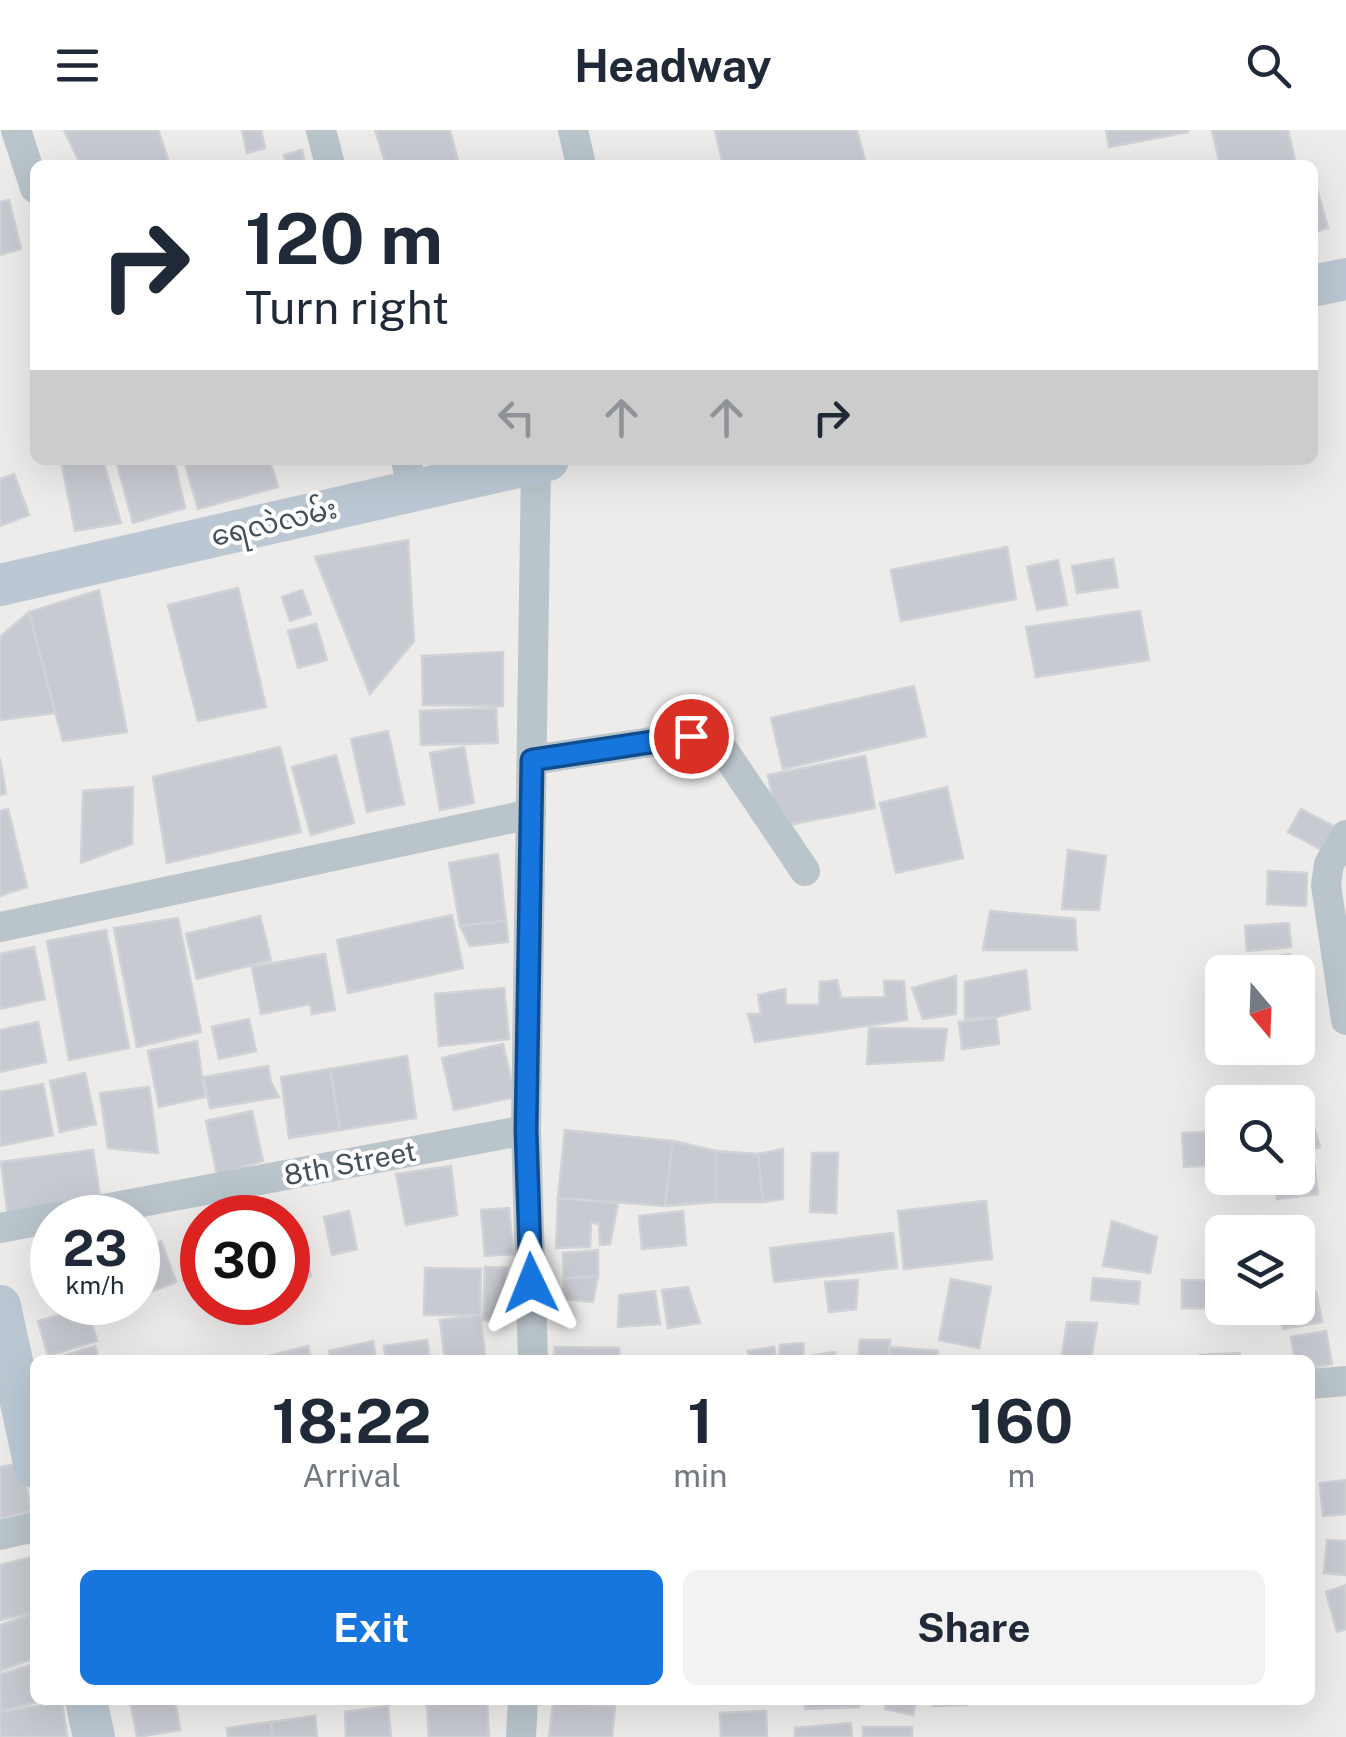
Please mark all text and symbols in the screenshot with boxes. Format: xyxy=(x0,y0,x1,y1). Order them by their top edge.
icon: menu xyxy=(50,38,105,93)
icon: search xyxy=(1241,38,1296,93)
text: Headway xyxy=(574,39,772,92)
text: 120 m xyxy=(245,197,443,280)
icon: right xyxy=(80,200,210,330)
text: Turn right xyxy=(245,281,449,334)
icon: left xyxy=(489,390,544,445)
icon: ahead xyxy=(594,390,649,445)
icon: ahead xyxy=(699,390,754,445)
icon: right xyxy=(804,390,859,445)
street label: ရေလဲလမ်း xyxy=(207,490,342,559)
pin xyxy=(649,694,734,779)
icon: arrive xyxy=(664,709,719,764)
north arrow xyxy=(1205,955,1315,1065)
map controls xyxy=(1205,955,1315,1325)
button: search xyxy=(1205,1085,1315,1195)
street label: 8th Street xyxy=(281,1134,419,1191)
speed limit sign: 30 xyxy=(180,1195,310,1325)
button: layers xyxy=(1205,1215,1315,1325)
text: 23 xyxy=(62,1218,128,1277)
position arrow xyxy=(479,1231,583,1335)
text: km/h xyxy=(66,1270,124,1300)
text: 18:22 xyxy=(272,1386,431,1457)
text: 1 xyxy=(688,1386,713,1457)
text: 160 xyxy=(969,1386,1073,1457)
text: Arrival xyxy=(302,1457,401,1494)
text: min xyxy=(673,1457,727,1494)
text: m xyxy=(1007,1457,1035,1494)
button: Exit xyxy=(80,1570,663,1685)
button: Share xyxy=(683,1570,1265,1685)

